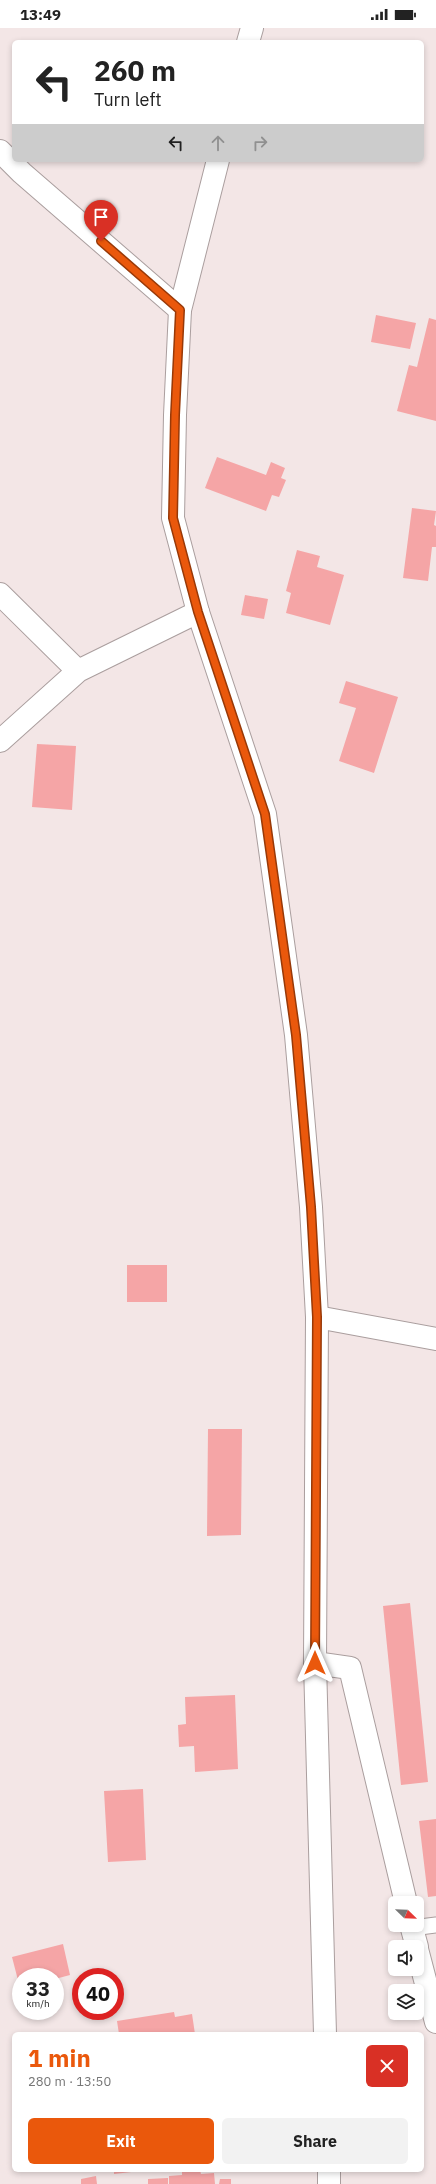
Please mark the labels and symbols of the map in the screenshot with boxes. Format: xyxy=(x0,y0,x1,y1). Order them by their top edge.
pin xyxy=(84,200,118,241)
position arrow xyxy=(294,1642,336,1684)
north arrow xyxy=(388,1896,424,1932)
speed limit sign: 40 xyxy=(72,1968,124,2020)

